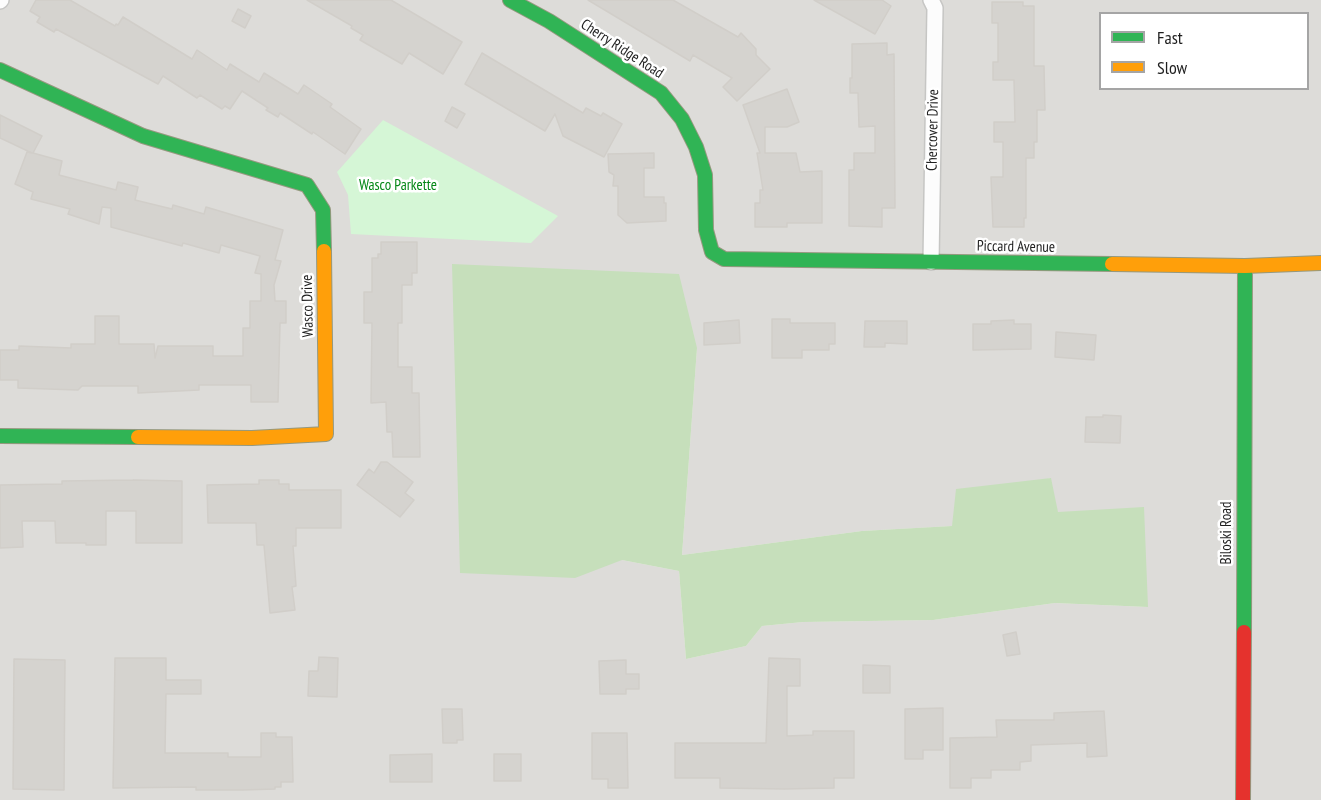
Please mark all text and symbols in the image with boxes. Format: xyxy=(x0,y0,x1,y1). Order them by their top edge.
legend xyxy=(1099,12,1309,90)
street label: Cherry Ridge Road xyxy=(577,16,667,82)
text: Fast xyxy=(1157,26,1183,49)
text: Slow xyxy=(1157,56,1187,79)
street label: Chercover Drive xyxy=(923,89,943,171)
park label: Wasco Parkette xyxy=(359,177,437,195)
street label: Piccard Avenue xyxy=(977,237,1055,257)
street label: Wasco Drive xyxy=(298,275,318,337)
street label: Biloski Road xyxy=(1218,501,1236,565)

